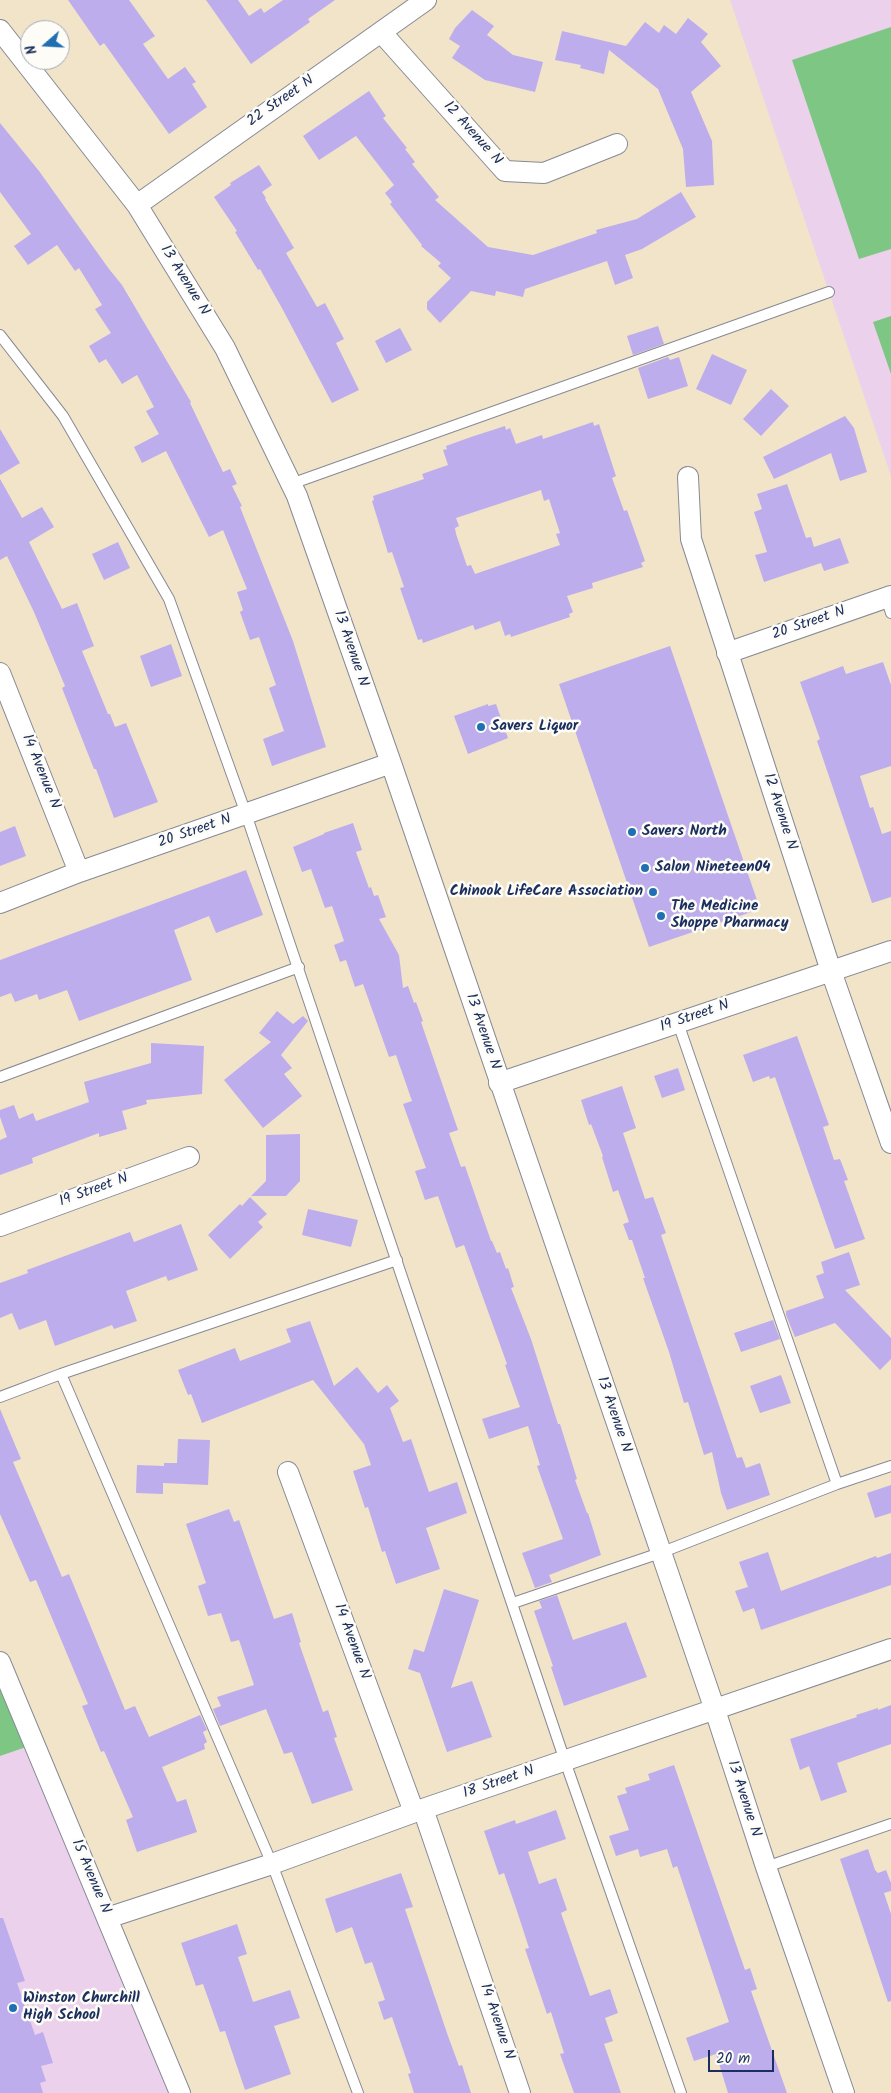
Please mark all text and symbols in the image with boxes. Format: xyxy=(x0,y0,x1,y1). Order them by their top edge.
north arrow xyxy=(20,20,70,70)
text: N xyxy=(20,42,44,57)
street label: 22 Street N xyxy=(244,72,318,132)
street label: 12 Avenue N xyxy=(439,98,505,170)
street label: 13 Avenue N xyxy=(155,242,213,320)
street label: 20 Street N xyxy=(770,603,848,645)
street label: 13 Avenue N xyxy=(329,608,371,690)
place label: Savers Liquor xyxy=(491,718,578,736)
marker: Savers Liquor xyxy=(475,721,487,733)
street label: 14 Avenue N xyxy=(17,732,63,812)
street label: 12 Avenue N xyxy=(758,771,800,853)
street label: 20 Street N xyxy=(156,811,234,853)
place label: Savers North xyxy=(642,823,727,841)
marker: Savers North xyxy=(626,826,638,838)
place label: Salon Nineteen04 xyxy=(655,859,770,877)
marker: Salon Nineteen04 xyxy=(639,862,651,874)
place label: Chinook LifeCare Association xyxy=(450,883,643,901)
marker: Chinook LifeCare Association xyxy=(647,886,659,898)
place label: The Medicine Shoppe Pharmacy xyxy=(671,898,789,933)
marker: The Medicine Shoppe Pharmacy xyxy=(655,910,667,922)
street label: 13 Avenue N xyxy=(461,991,503,1073)
street label: 19 Street N xyxy=(658,997,732,1037)
street label: 19 Street N xyxy=(57,1170,131,1212)
street label: 13 Avenue N xyxy=(592,1374,634,1456)
street label: 14 Avenue N xyxy=(329,1602,373,1682)
street label: 13 Avenue N xyxy=(722,1758,764,1840)
street label: 18 Street N xyxy=(461,1762,537,1804)
street label: 15 Avenue N xyxy=(66,1837,114,1917)
street label: 14 Avenue N xyxy=(475,1982,517,2062)
place label: Winston Churchill High School xyxy=(23,1990,140,2025)
marker: Winston Churchill High School xyxy=(7,2002,19,2014)
scale bar xyxy=(711,2040,777,2072)
text: 20 m xyxy=(716,2047,750,2071)

